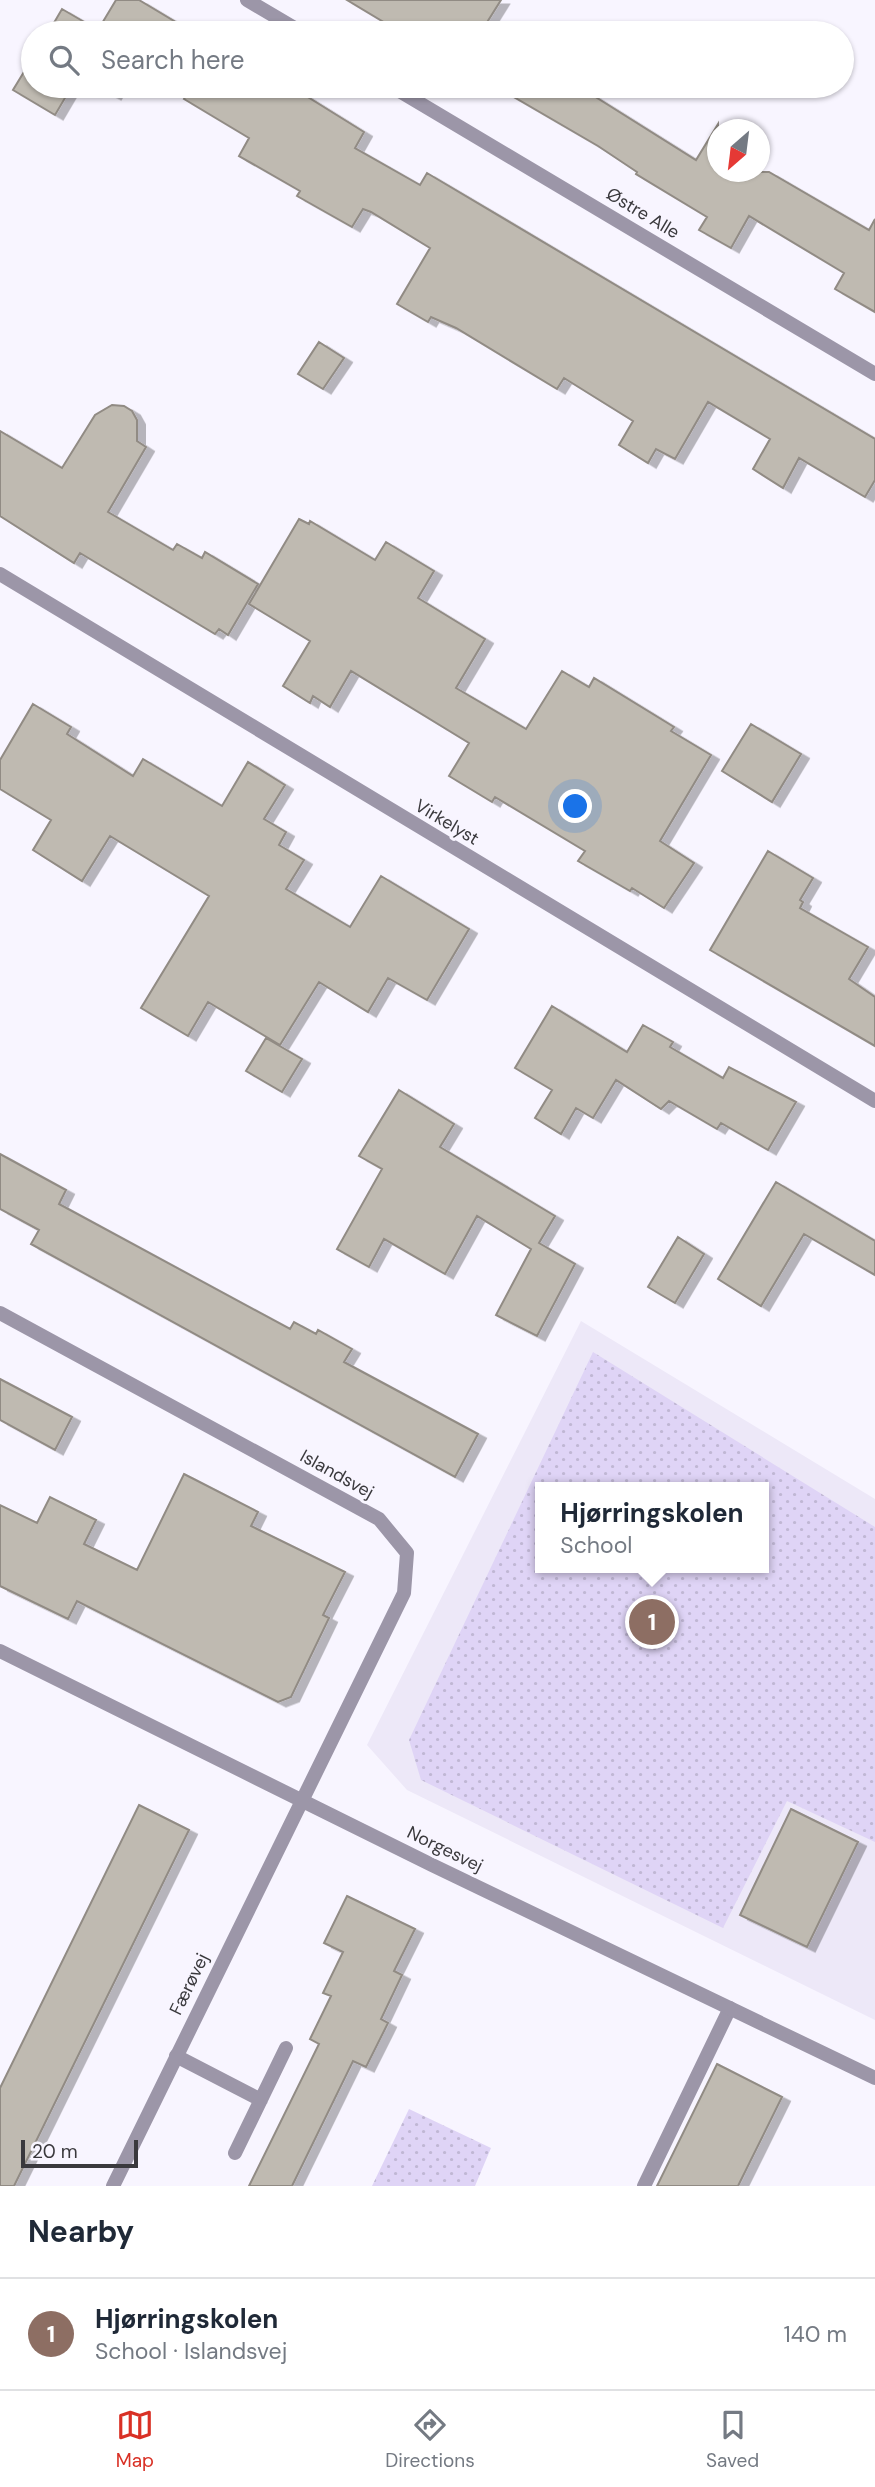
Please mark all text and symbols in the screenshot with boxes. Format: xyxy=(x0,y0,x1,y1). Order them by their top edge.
search box xyxy=(21,21,854,98)
icon: search xyxy=(45,41,83,79)
text: Search here xyxy=(101,43,244,77)
north arrow xyxy=(707,119,770,182)
street label: Østre Alle xyxy=(602,182,684,244)
your location xyxy=(558,789,592,823)
street label: Virkelyst xyxy=(410,793,484,851)
street label: Islandsvej xyxy=(296,1444,378,1504)
popup xyxy=(535,1482,769,1573)
text: Hjørringskolen xyxy=(560,1496,744,1530)
text: School xyxy=(560,1530,632,1560)
pin: 1 xyxy=(629,1596,675,1648)
street label: Norgesvej xyxy=(403,1820,487,1878)
street label: Færøvej xyxy=(164,1949,214,2019)
scale bar xyxy=(21,2137,138,2169)
text: 20 m xyxy=(32,2139,78,2164)
text: Nearby xyxy=(28,2212,134,2251)
text: Hjørringskolen xyxy=(95,2302,278,2336)
text: 1 xyxy=(47,2319,55,2349)
text: 140 m xyxy=(784,2319,847,2349)
text: School · Islandsvej xyxy=(95,2336,287,2366)
tab: Map xyxy=(116,2406,154,2473)
tab: Directions xyxy=(385,2406,475,2473)
tab: Saved xyxy=(706,2406,759,2473)

